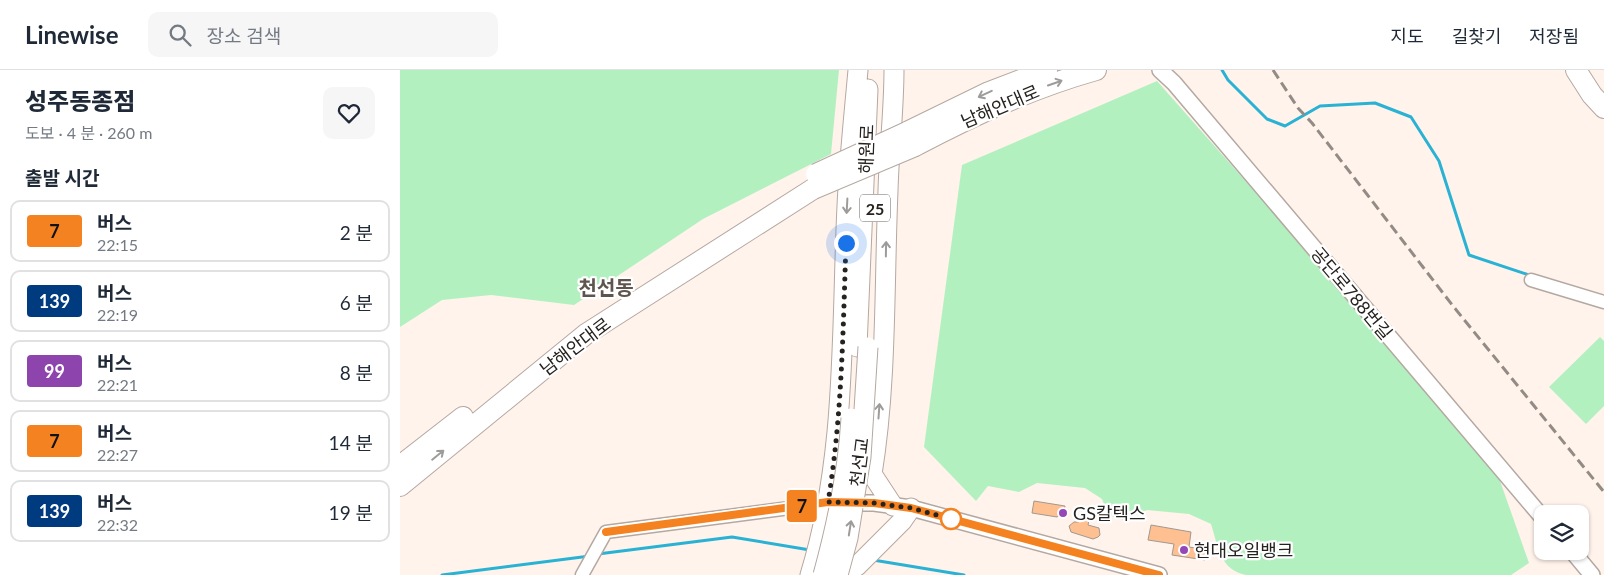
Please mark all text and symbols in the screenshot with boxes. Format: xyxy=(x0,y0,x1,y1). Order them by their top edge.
search box xyxy=(148,12,498,57)
text: Linewise xyxy=(25,20,118,49)
icon: search xyxy=(166,21,194,49)
text: 장소 검색 xyxy=(206,24,281,47)
text: 지도 xyxy=(1391,25,1424,47)
text: 길찾기 xyxy=(1452,25,1501,47)
text: 저장됨 xyxy=(1529,25,1579,47)
one-way arrow xyxy=(1047,78,1063,88)
street label: 남해안대로 xyxy=(958,80,1042,132)
text: 성주동종점 xyxy=(25,86,135,115)
button: heart xyxy=(323,87,375,139)
one-way arrow xyxy=(978,89,993,99)
text: 도보 · 4 분 · 260 m xyxy=(25,123,152,142)
street label: 해원로 xyxy=(854,124,878,174)
text: 출발 시간 xyxy=(25,166,100,189)
road number: 25 xyxy=(860,195,890,222)
one-way arrow xyxy=(842,197,852,213)
text: 버스 xyxy=(97,211,132,234)
text: 7 xyxy=(49,220,60,242)
text: 2 분 xyxy=(340,221,373,244)
your location xyxy=(834,231,859,256)
text: 22:15 xyxy=(97,235,138,254)
one-way arrow xyxy=(882,241,891,257)
street label: 공단로788번길 xyxy=(1307,242,1397,344)
district label: 천선동 xyxy=(578,275,634,299)
text: 버스 xyxy=(97,281,132,304)
text: 139 xyxy=(39,290,70,312)
text: 6 분 xyxy=(340,291,373,314)
text: 22:19 xyxy=(97,305,138,324)
street label: 남해안대로 xyxy=(535,312,615,380)
text: 버스 xyxy=(97,351,132,374)
text: 99 xyxy=(44,360,65,382)
text: 8 분 xyxy=(340,361,373,384)
text: 22:21 xyxy=(97,375,138,394)
one-way arrow xyxy=(874,404,883,420)
text: 버스 xyxy=(97,421,132,444)
text: 7 xyxy=(49,430,60,452)
text: 14 분 xyxy=(329,431,373,454)
street label: 천선교 xyxy=(845,436,873,488)
text: 22:27 xyxy=(97,445,138,464)
one-way arrow xyxy=(431,449,444,460)
line badge: 7 xyxy=(786,490,818,522)
text: 버스 xyxy=(97,491,132,514)
text: 7 xyxy=(797,495,807,517)
text: 139 xyxy=(39,500,70,522)
text: 19 분 xyxy=(329,501,373,524)
place label: GS칼텍스 xyxy=(1073,502,1146,524)
map controls xyxy=(1534,505,1589,560)
button: layers xyxy=(1534,505,1589,560)
marker: GS칼텍스 xyxy=(1057,507,1069,519)
unlabelled marker xyxy=(940,508,962,530)
text: 22:32 xyxy=(97,515,138,534)
one-way arrow xyxy=(845,520,855,536)
place label: 현대오일뱅크 xyxy=(1194,539,1293,561)
marker: 현대오일뱅크 xyxy=(1178,544,1190,556)

